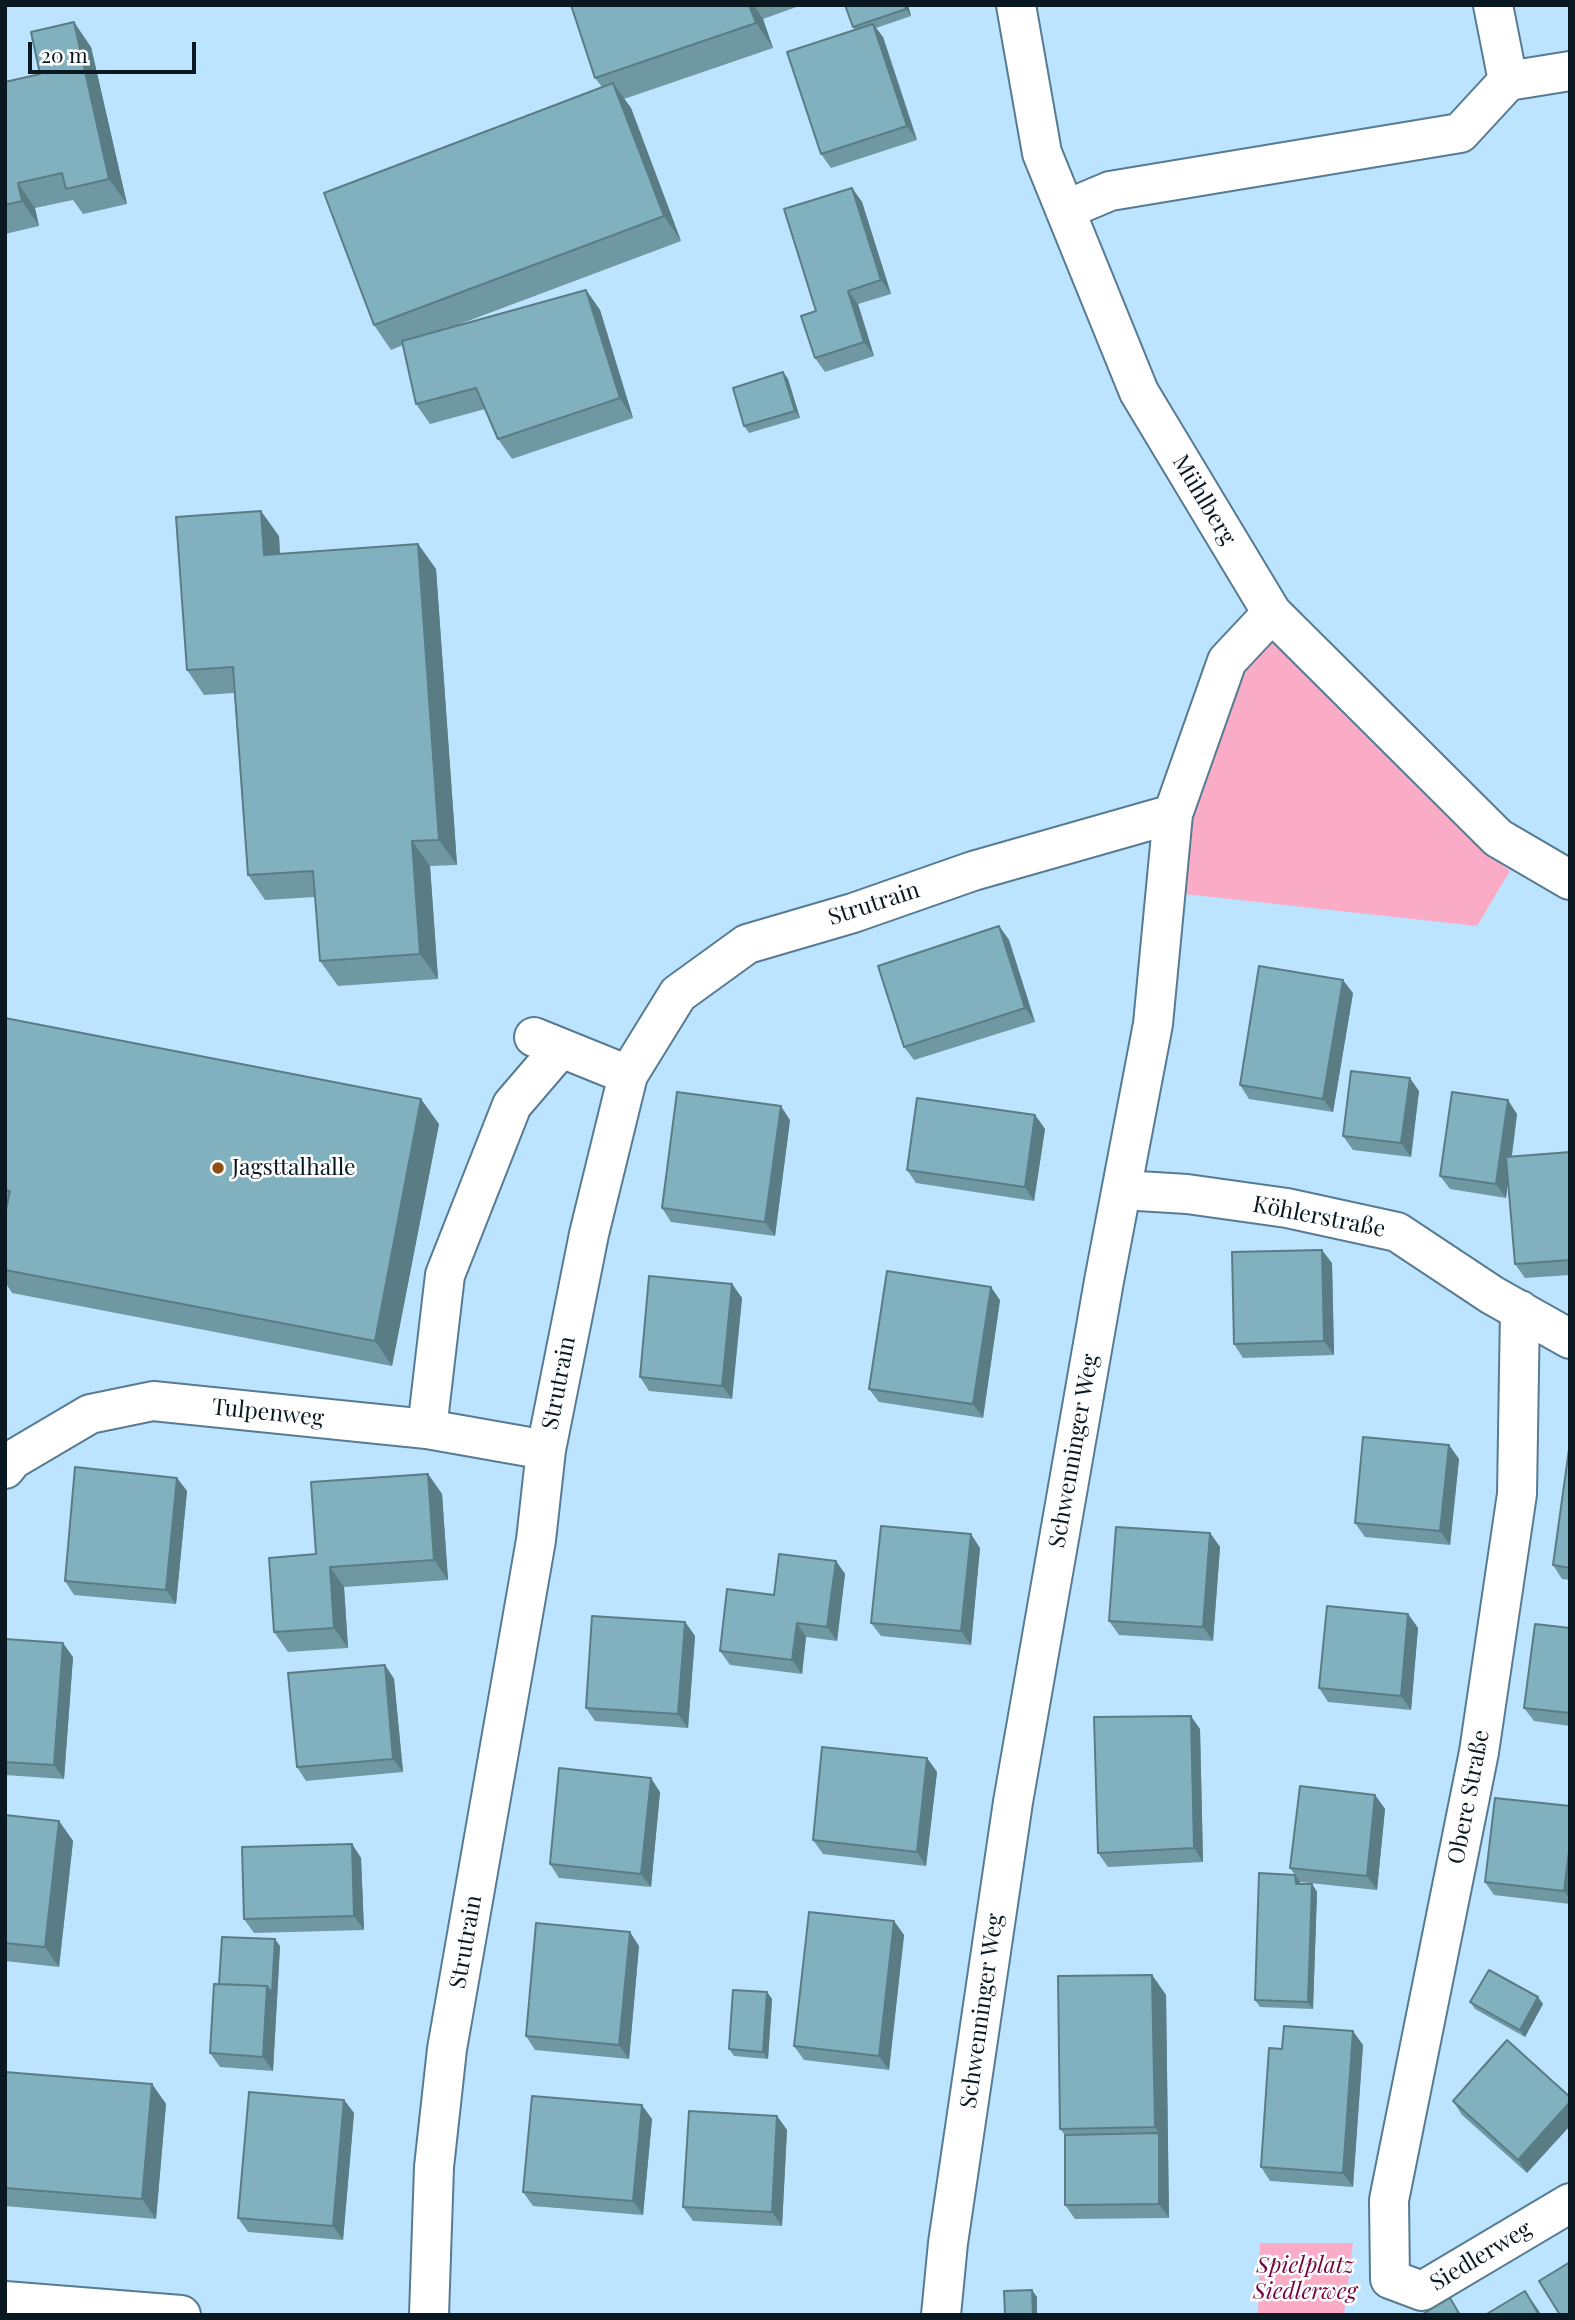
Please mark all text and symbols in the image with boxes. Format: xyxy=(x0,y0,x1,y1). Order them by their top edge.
scale bar xyxy=(32,28,200,72)
text: 20 m xyxy=(41,40,88,68)
street label: Mühlberg xyxy=(1166,450,1242,550)
street label: Strutrain xyxy=(825,876,923,932)
place label: Jagsttalhalle xyxy=(232,1154,356,1182)
marker: Jagsttalhalle xyxy=(210,1160,226,1176)
street label: Köhlerstraße xyxy=(1250,1191,1388,1243)
street label: Strutrain xyxy=(536,1334,582,1432)
street label: Schwenninger Weg xyxy=(1043,1352,1105,1550)
street label: Tulpenweg xyxy=(211,1393,325,1433)
street label: Obere Straße xyxy=(1442,1728,1496,1866)
street label: Strutrain xyxy=(444,1893,488,1991)
street label: Schwenninger Weg xyxy=(955,1912,1009,2110)
street label: Siedlerweg xyxy=(1425,2215,1537,2297)
park label: Spielplatz Siedlerweg xyxy=(1253,2252,1357,2306)

